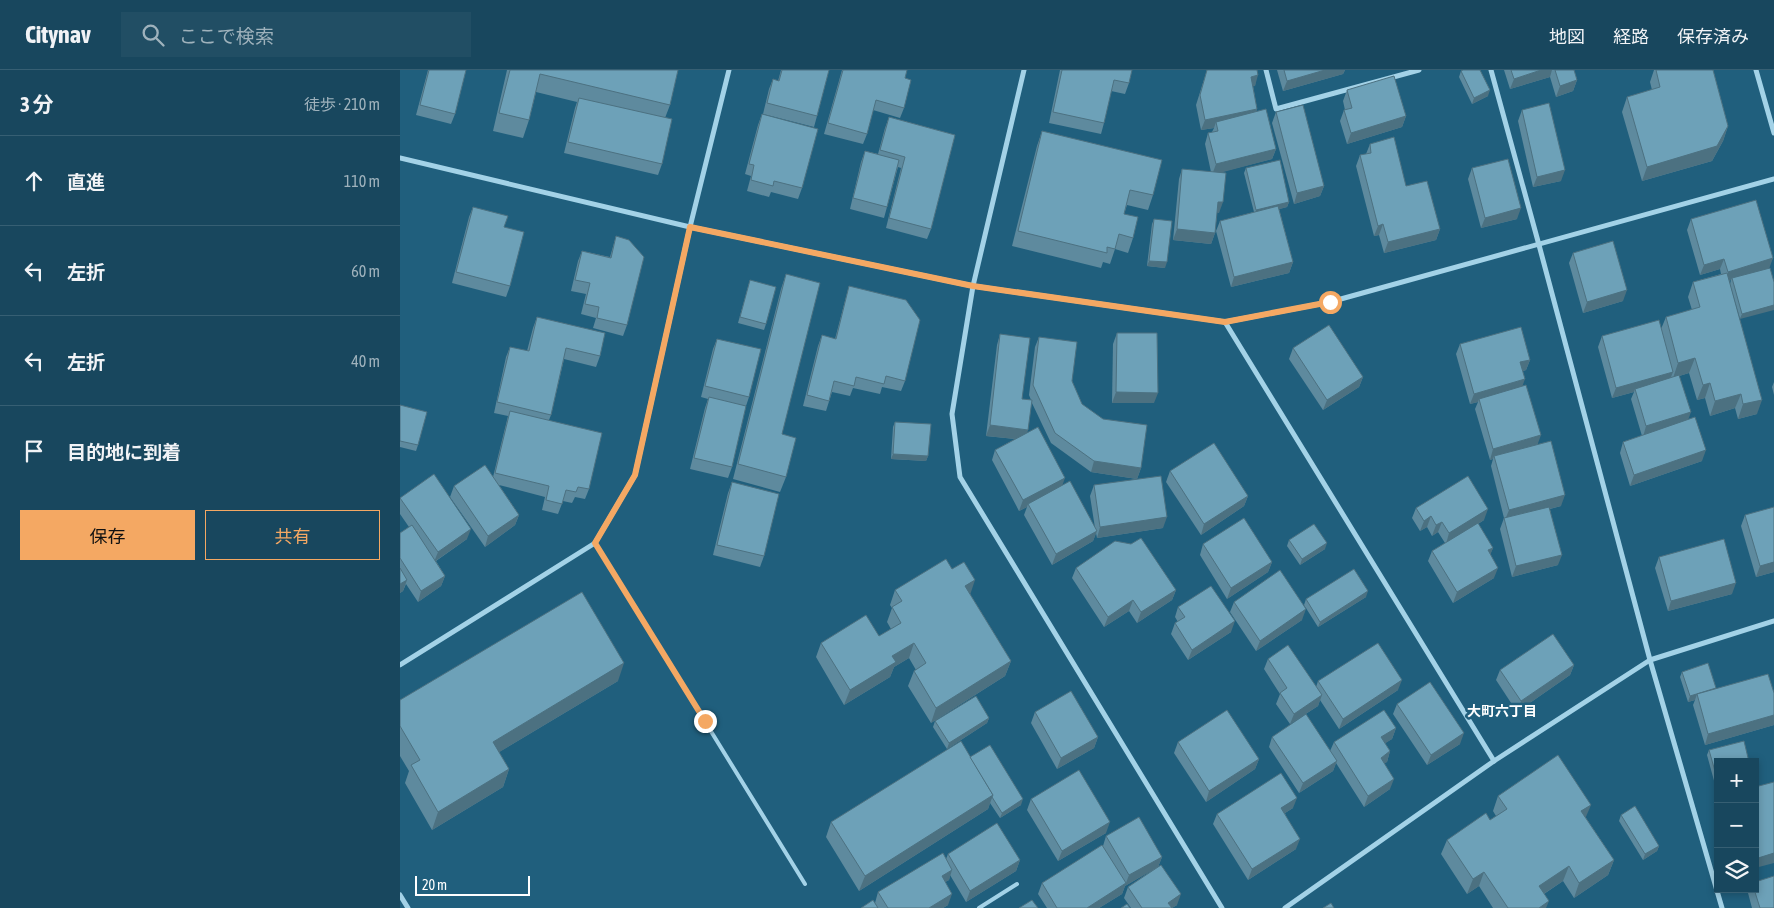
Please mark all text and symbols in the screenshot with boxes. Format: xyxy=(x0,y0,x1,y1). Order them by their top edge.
search box xyxy=(121,12,471,57)
text: Citynav xyxy=(25,21,91,48)
icon: search xyxy=(139,21,167,49)
text: ここで検索 xyxy=(179,25,274,47)
text: 地図 xyxy=(1549,26,1585,47)
text: 経路 xyxy=(1613,26,1649,47)
text: 保存済み xyxy=(1677,26,1749,47)
text: 3 分 xyxy=(20,92,54,116)
text: 徒歩 · 210 m xyxy=(304,95,380,113)
icon: ahead xyxy=(20,167,48,195)
text: 直進 xyxy=(67,171,105,193)
text: 110 m xyxy=(344,172,380,190)
icon: left xyxy=(20,257,48,285)
text: 左折 xyxy=(67,261,105,283)
text: 60 m xyxy=(351,262,380,280)
route start xyxy=(1319,291,1342,314)
icon: left xyxy=(20,347,48,375)
text: 左折 xyxy=(67,351,105,373)
text: 40 m xyxy=(351,352,380,370)
icon: arrive xyxy=(20,437,48,465)
text: 目的地に到着 xyxy=(67,441,181,463)
button: 保存 xyxy=(20,510,195,560)
button: 共有 xyxy=(205,510,380,560)
district label: 大町六丁目 xyxy=(1467,703,1537,719)
route end xyxy=(694,710,717,733)
map controls xyxy=(1714,758,1759,893)
button: + xyxy=(1714,758,1759,803)
button: − xyxy=(1714,803,1759,848)
button: layers xyxy=(1714,848,1759,893)
scale bar xyxy=(415,873,530,896)
text: 20 m xyxy=(422,877,447,893)

